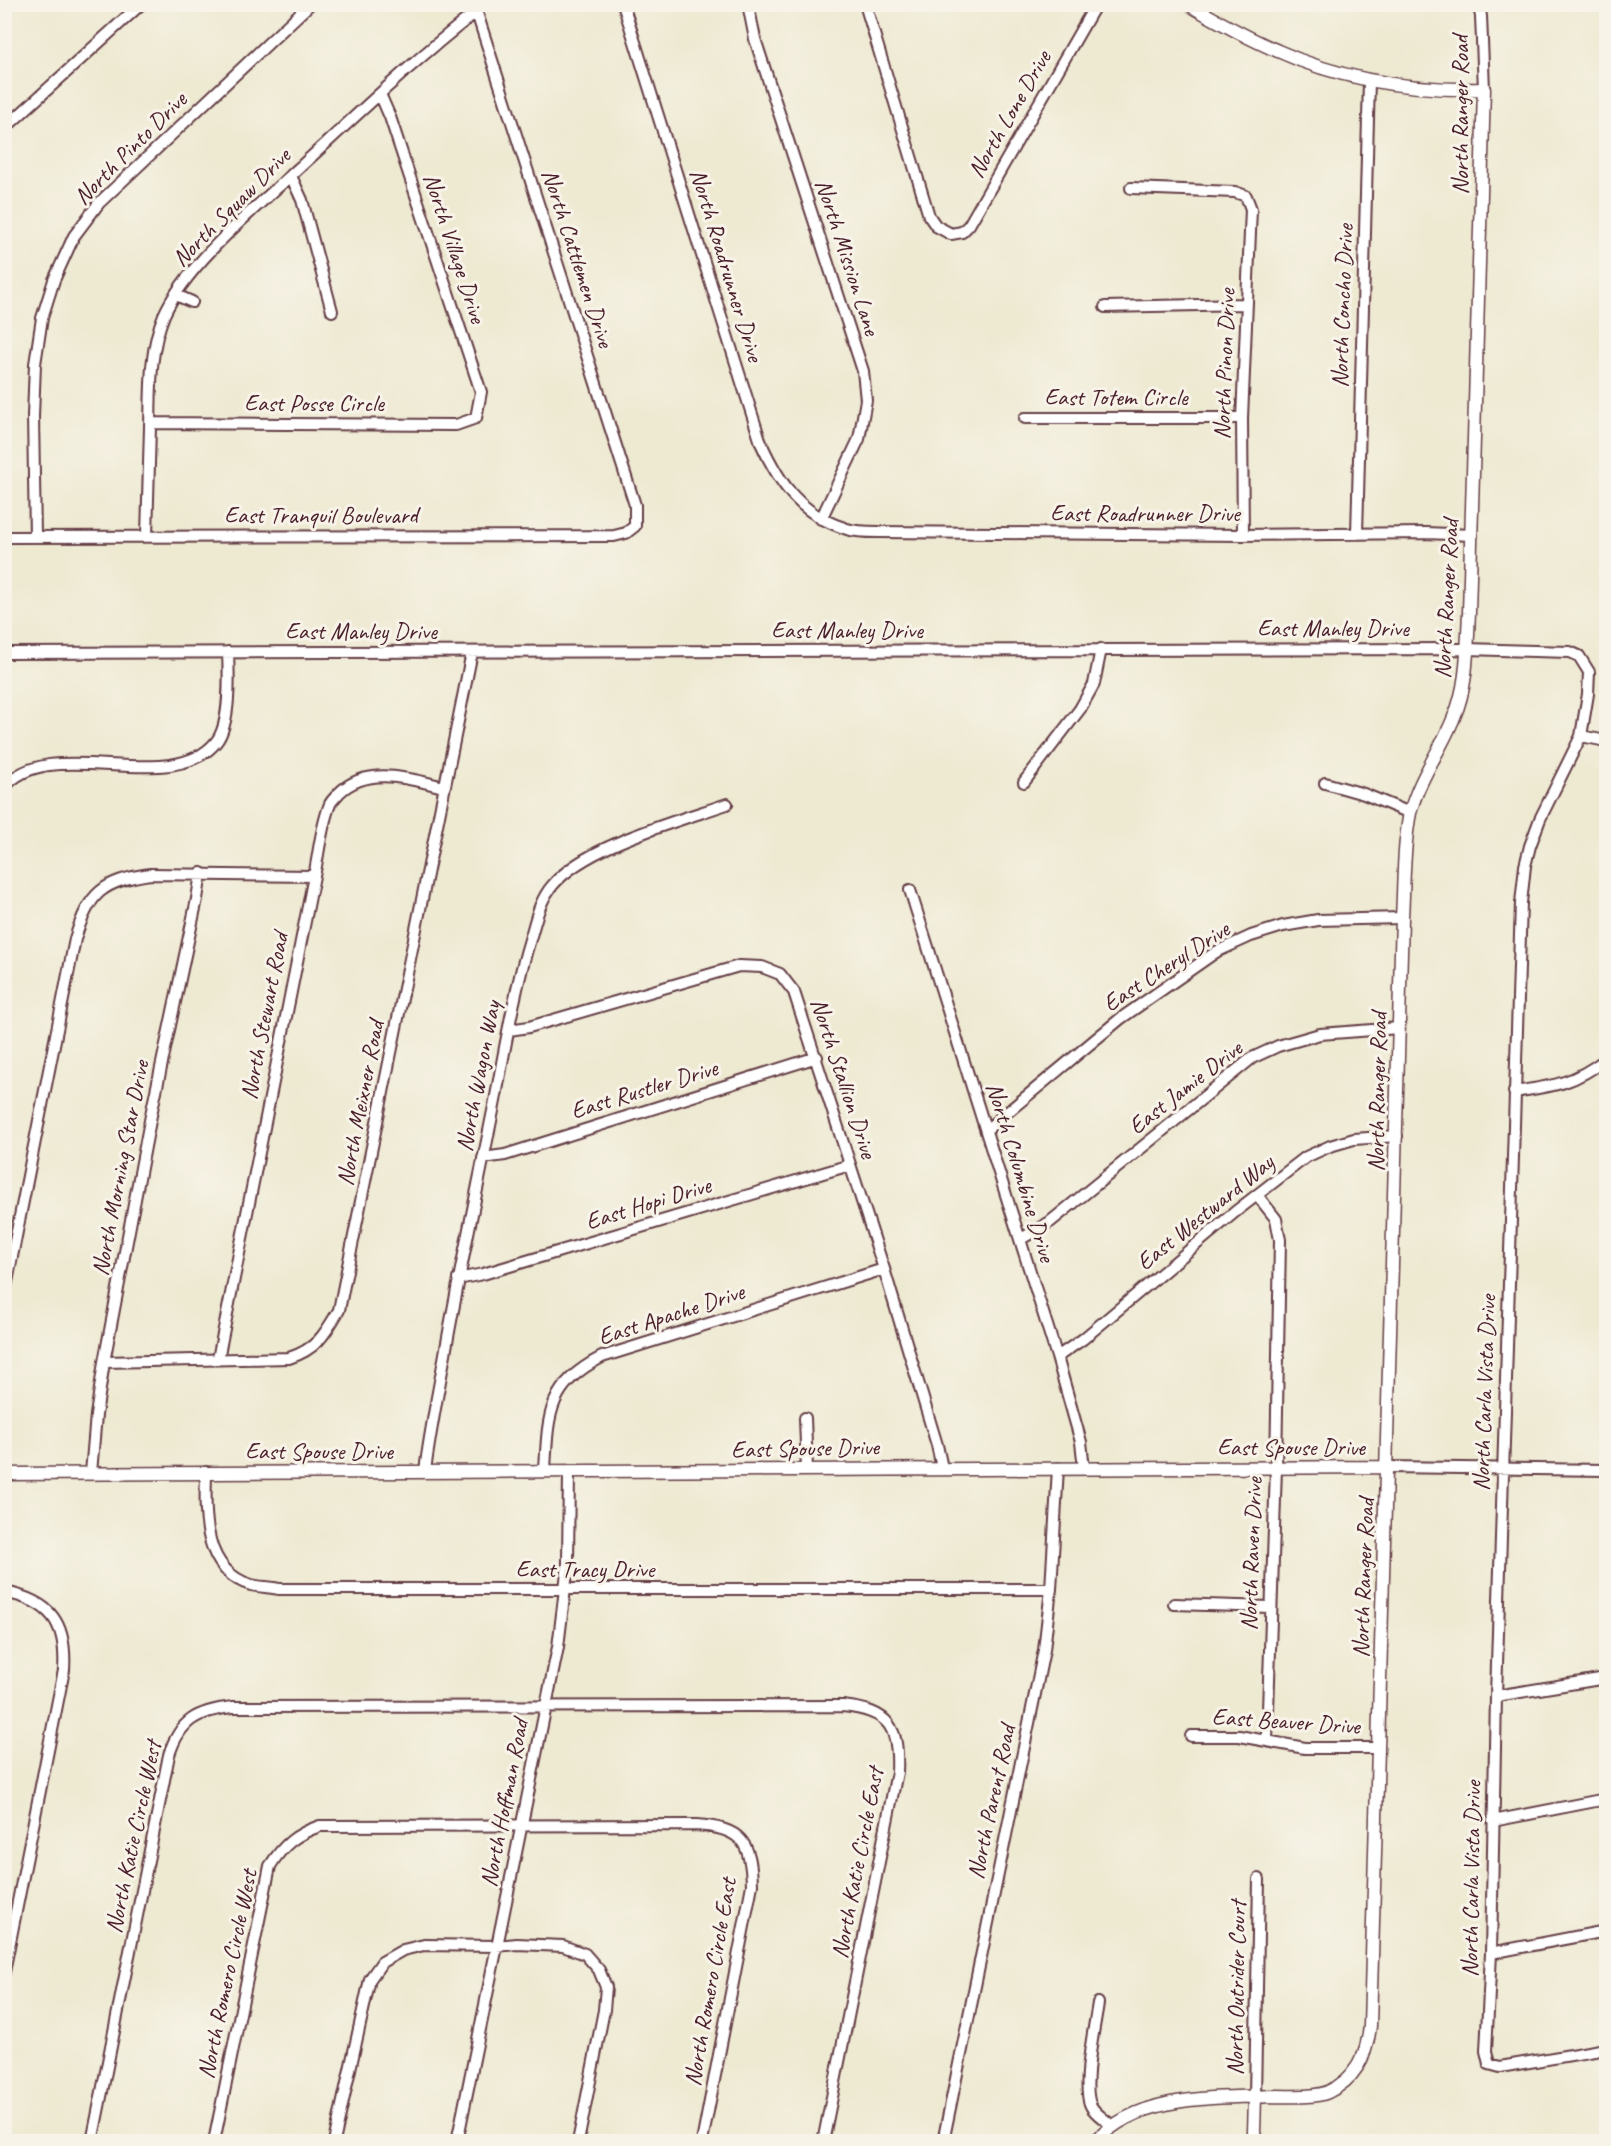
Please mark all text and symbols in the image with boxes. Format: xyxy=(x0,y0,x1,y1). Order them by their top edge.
street label: North Ranger Road xyxy=(1445,32,1475,195)
street label: North Lone Drive xyxy=(961,43,1059,183)
street label: North Pinto Drive xyxy=(67,84,194,211)
street label: North Squaw Drive xyxy=(165,140,298,273)
street label: North Cattlemen Drive xyxy=(535,165,622,353)
street label: North Roadrunner Drive xyxy=(683,165,771,367)
street label: North Village Drive xyxy=(417,169,494,329)
street label: North Mission Lane xyxy=(809,175,888,341)
street label: North Concho Drive xyxy=(1324,221,1360,388)
street label: North Pinon Drive xyxy=(1206,286,1242,440)
street label: East Totem Circle xyxy=(1044,382,1190,412)
street label: East Posse Circle xyxy=(244,388,386,418)
street label: East Roadrunner Drive xyxy=(1050,498,1242,528)
street label: East Tranquil Boulevard xyxy=(224,500,421,530)
street label: North Ranger Road xyxy=(1427,515,1465,679)
street label: East Manley Drive xyxy=(1257,613,1411,643)
street label: East Manley Drive xyxy=(771,615,925,645)
street label: East Manley Drive xyxy=(285,616,439,646)
street label: East Cheryl Drive xyxy=(1097,913,1237,1018)
street label: North Stewart Road xyxy=(233,927,296,1102)
street label: North Stallion Drive xyxy=(804,994,885,1164)
street label: North Wagon Way xyxy=(449,996,508,1154)
street label: North Ranger Road xyxy=(1361,1008,1393,1172)
street label: North Meixner Road xyxy=(329,1014,391,1188)
street label: East Jamie Drive xyxy=(1122,1032,1250,1141)
street label: East Rustler Drive xyxy=(567,1052,723,1126)
street label: North Morning Star Drive xyxy=(84,1056,156,1278)
street label: North Columbine Drive xyxy=(979,1079,1063,1267)
street label: East Westward Way xyxy=(1130,1146,1281,1277)
street label: East Hopi Drive xyxy=(582,1169,716,1236)
street label: East Apache Drive xyxy=(594,1276,750,1352)
street label: North Carla Vista Drive xyxy=(1466,1292,1502,1492)
street label: East Spouse Drive xyxy=(731,1432,881,1464)
street label: East Spouse Drive xyxy=(1217,1432,1367,1462)
street label: East Spouse Drive xyxy=(245,1436,395,1466)
street label: North Raven Drive xyxy=(1233,1475,1269,1631)
street label: North Ranger Road xyxy=(1345,1494,1381,1658)
street label: East Tracy Drive xyxy=(516,1554,656,1584)
street label: East Beaver Drive xyxy=(1211,1701,1363,1741)
street label: North Hoffman Road xyxy=(473,1713,536,1889)
street label: North Parent Road xyxy=(960,1719,1023,1882)
street label: North Katie Circle West xyxy=(98,1735,169,1936)
street label: North Katie Circle East xyxy=(824,1762,891,1961)
street label: North Carla Vista Drive xyxy=(1454,1778,1488,1977)
street label: North Romero Circle West xyxy=(190,1865,264,2081)
street label: North Romero Circle East xyxy=(677,1874,743,2088)
street label: North Outrider Court xyxy=(1219,1897,1253,2076)

